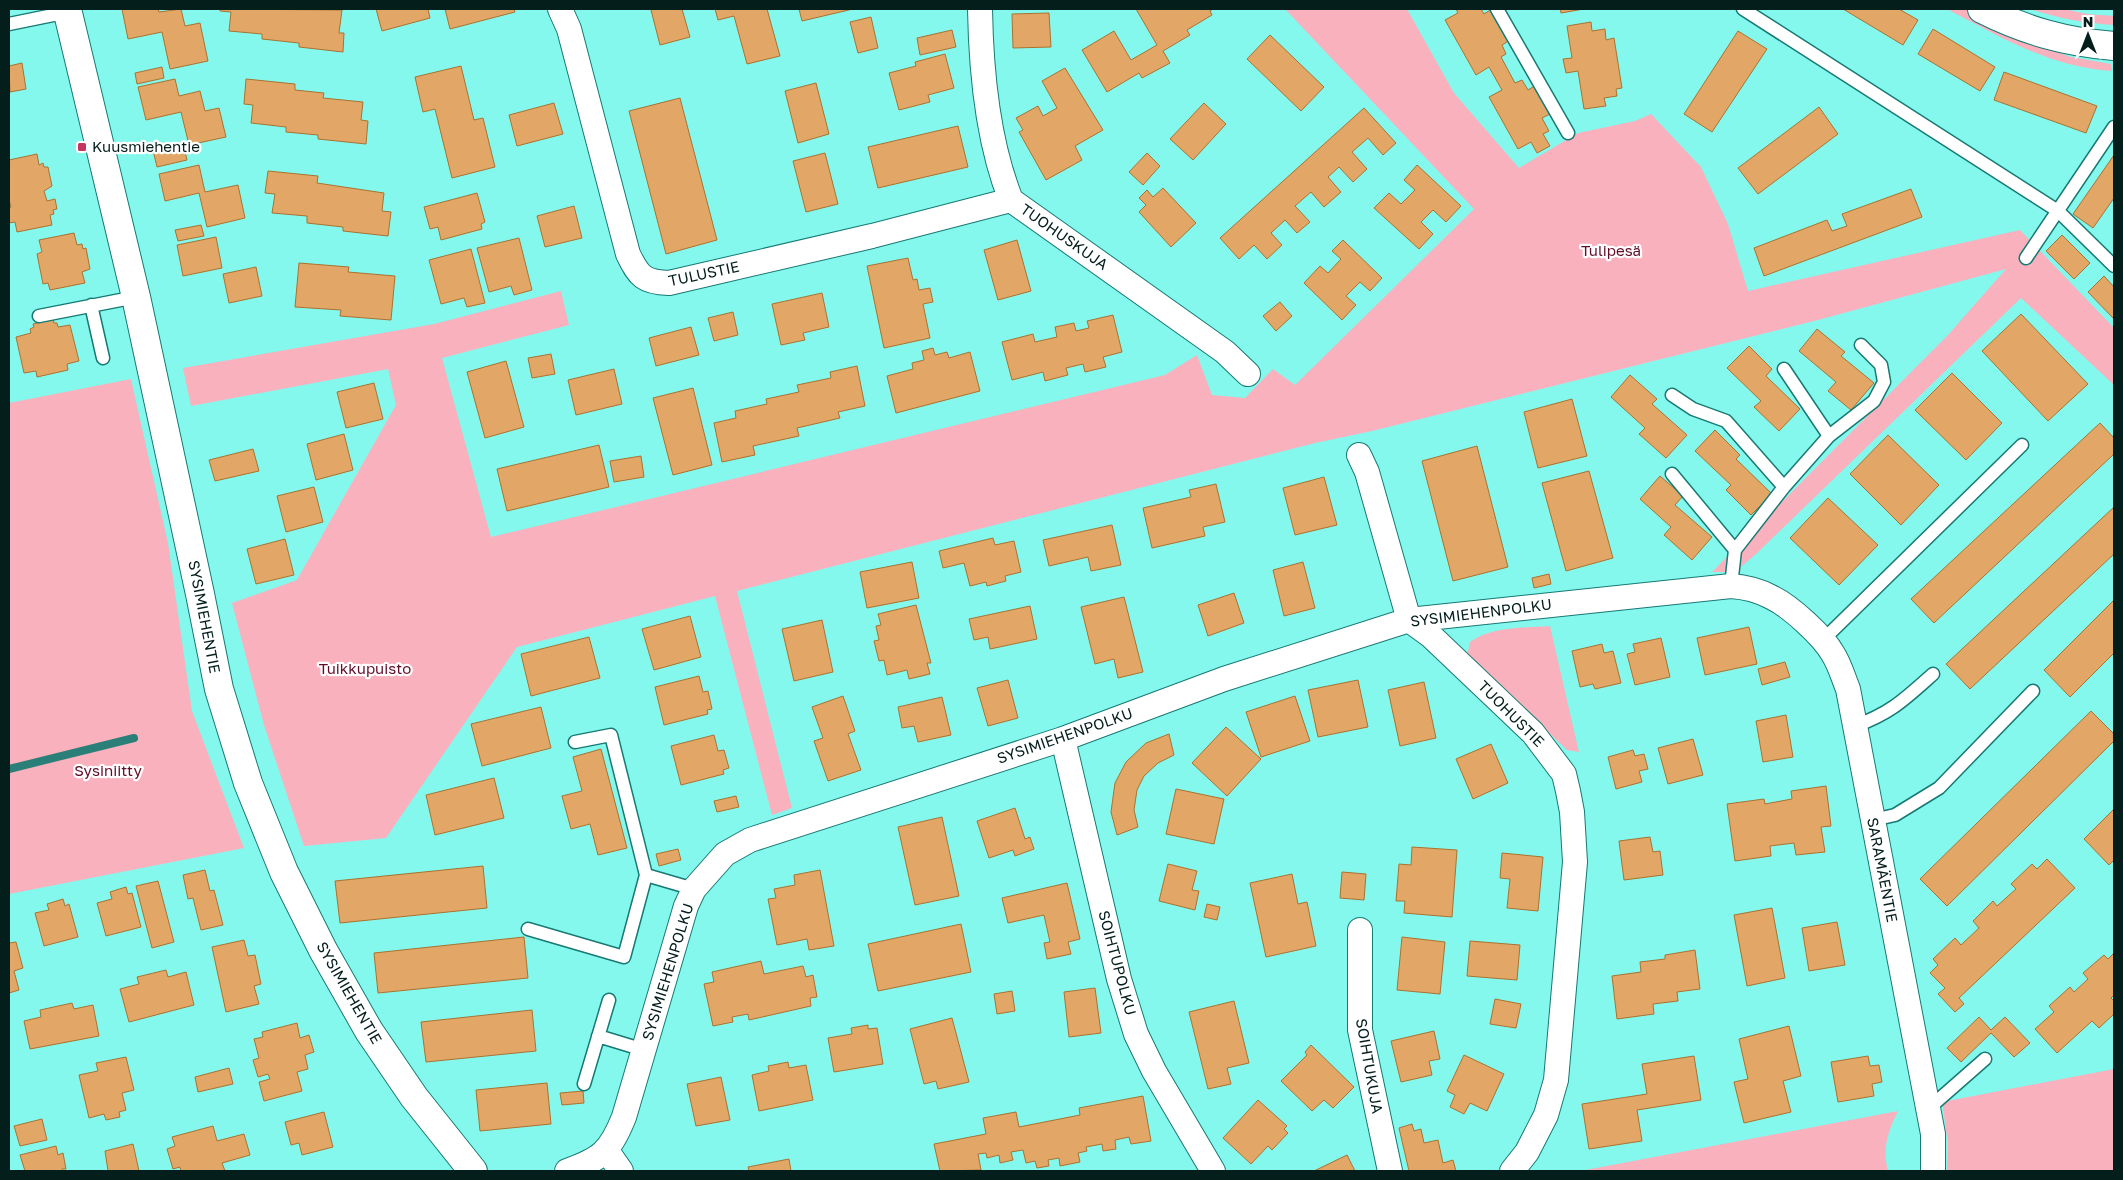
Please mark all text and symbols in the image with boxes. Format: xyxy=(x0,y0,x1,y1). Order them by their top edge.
north arrow xyxy=(2063,10,2113,60)
text: N xyxy=(2083,13,2093,30)
place label: Kuusmiehentie xyxy=(92,137,200,155)
marker: Kuusmiehentie xyxy=(76,141,88,153)
street label: TUOHUSKUJA xyxy=(1017,199,1112,273)
park label: Tulipesä xyxy=(1581,241,1641,259)
street label: TULUSTIE xyxy=(667,257,741,289)
street label: SYSIMIEHENTIE xyxy=(185,559,225,675)
street label: SYSIMIEHENPOLKU xyxy=(1409,594,1553,630)
park label: Tuikkupuisto xyxy=(319,659,411,677)
street label: TUOHUSTIE xyxy=(1475,676,1549,750)
street label: SYSIMIEHENPOLKU xyxy=(994,703,1135,767)
park label: Sysiniitty xyxy=(74,761,142,779)
street label: SARAMÄENTIE xyxy=(1864,816,1902,924)
street label: SYSIMIEHENPOLKU xyxy=(638,901,696,1042)
street label: SOIHTUPOLKU xyxy=(1095,908,1141,1017)
street label: SYSIMIEHENTIE xyxy=(313,938,386,1047)
street label: SOIHTUKUJA xyxy=(1353,1017,1387,1115)

